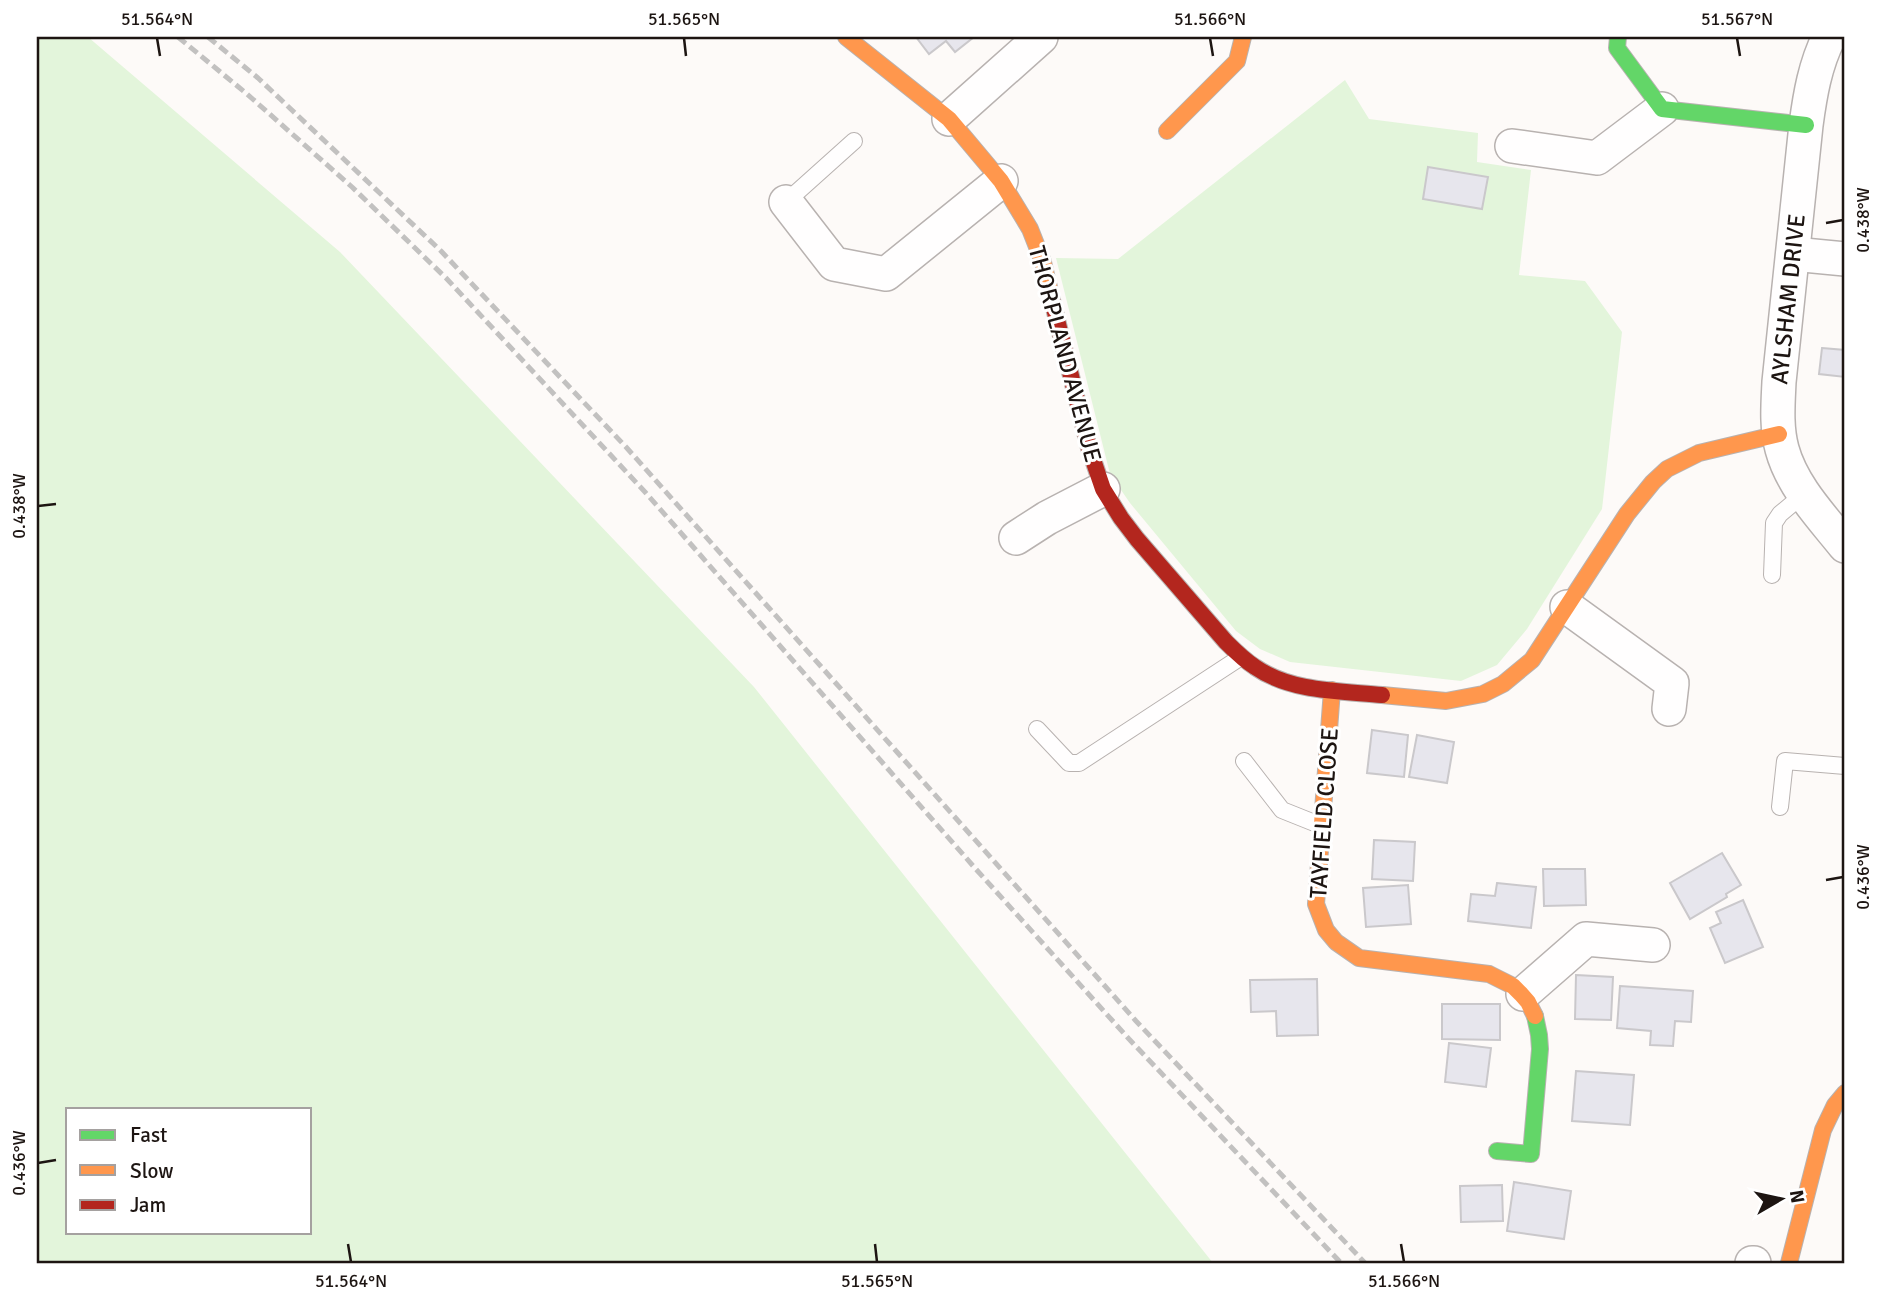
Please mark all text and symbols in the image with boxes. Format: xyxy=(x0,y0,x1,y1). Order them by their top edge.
text: 51.564°N xyxy=(121,8,193,30)
text: 51.565°N xyxy=(648,8,720,30)
text: 51.566°N xyxy=(1174,8,1246,30)
text: 51.567°N xyxy=(1701,8,1773,30)
text: 0.438°W xyxy=(1852,187,1874,253)
street label: AYLSHAM DRIVE xyxy=(1764,212,1812,386)
street label: THORPLAND AVENUE xyxy=(1022,243,1108,465)
text: 0.438°W xyxy=(8,473,30,539)
street label: TAYFIELD CLOSE xyxy=(1303,727,1345,899)
text: 0.436°W xyxy=(1852,844,1874,910)
legend xyxy=(66,1108,312,1234)
text: Fast xyxy=(130,1122,167,1148)
text: 0.436°W xyxy=(8,1130,30,1196)
text: Slow xyxy=(130,1158,174,1184)
north arrow xyxy=(1745,1164,1815,1234)
text: N xyxy=(1784,1188,1810,1205)
text: Jam xyxy=(130,1192,166,1218)
text: 51.564°N xyxy=(315,1270,387,1292)
text: 51.565°N xyxy=(841,1270,913,1292)
text: 51.566°N xyxy=(1368,1270,1440,1292)

